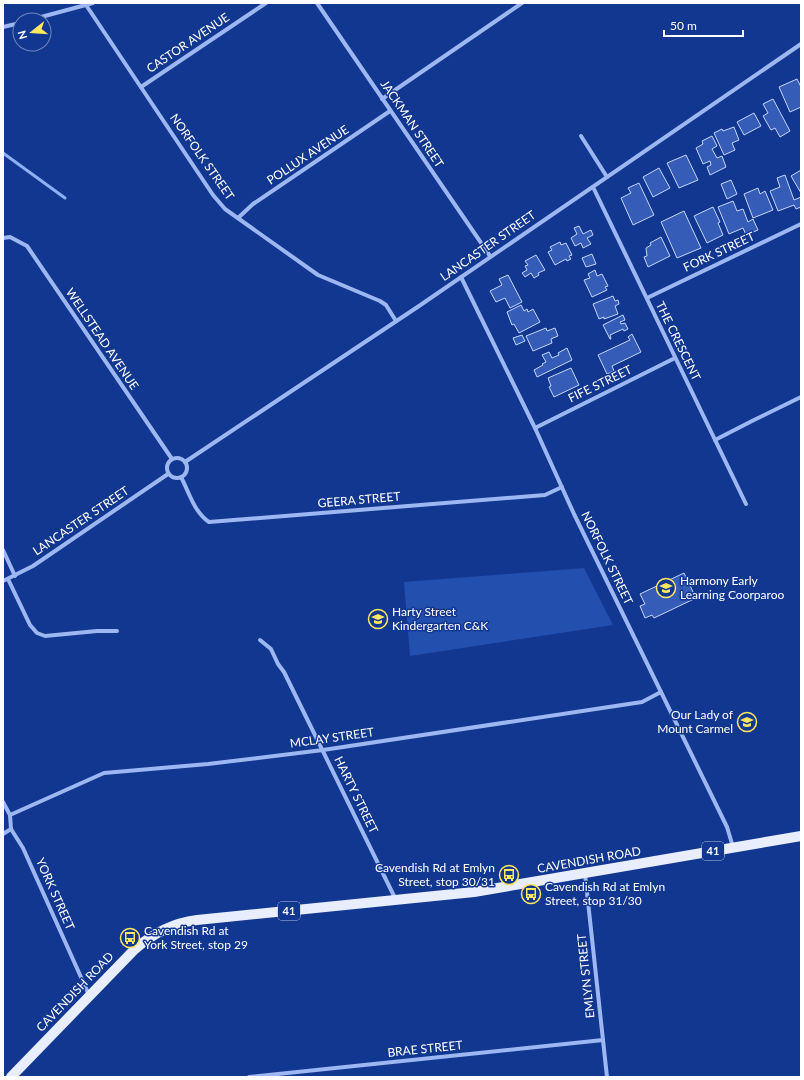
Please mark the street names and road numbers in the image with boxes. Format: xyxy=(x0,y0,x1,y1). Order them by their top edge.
street label: CASTOR AVENUE xyxy=(143,9,232,76)
street label: JACKMAN STREET xyxy=(378,77,447,170)
street label: NORFOLK STREET xyxy=(167,111,238,203)
street label: POLLUX AVENUE xyxy=(264,122,352,188)
street label: LANCASTER STREET xyxy=(437,207,538,284)
street label: FORK STREET xyxy=(681,228,757,275)
street label: WELLSTEAD AVENUE xyxy=(63,285,142,393)
street label: THE CRESCENT xyxy=(653,299,704,383)
street label: FIFE STREET xyxy=(565,362,634,405)
street label: LANCASTER STREET xyxy=(30,483,132,558)
street label: GEERA STREET xyxy=(317,488,401,511)
street label: NORFOLK STREET xyxy=(578,509,637,607)
street label: MCLAY STREET xyxy=(289,724,375,751)
street label: HARTY STREET xyxy=(331,754,382,836)
road number: 41 xyxy=(702,842,724,860)
street label: CAVENDISH ROAD xyxy=(536,843,642,876)
street label: YORK STREET xyxy=(33,855,78,932)
road number: 41 xyxy=(278,902,300,920)
street label: EMLYN STREET xyxy=(574,933,597,1019)
street label: CAVENDISH ROAD xyxy=(33,949,117,1035)
street label: BRAE STREET xyxy=(387,1037,463,1060)

